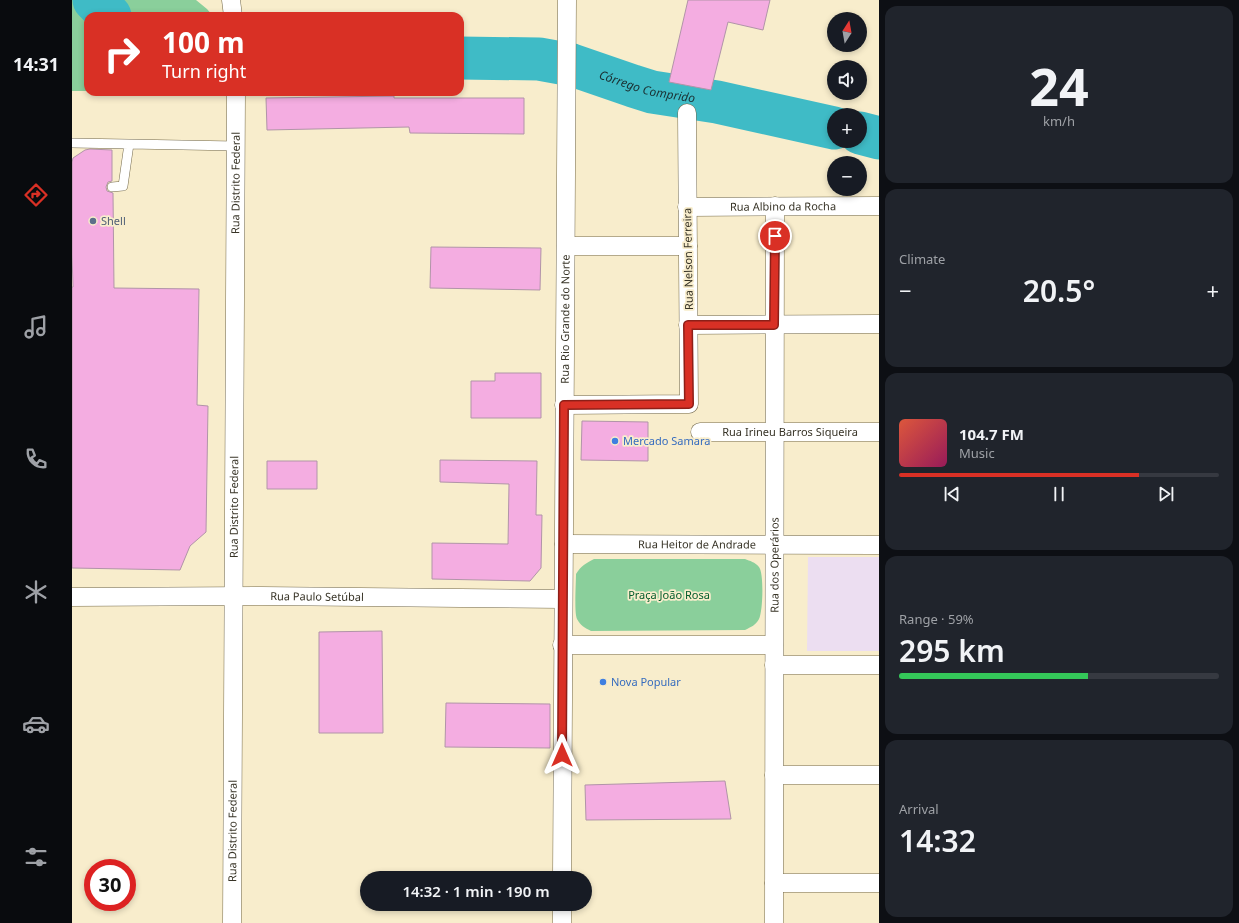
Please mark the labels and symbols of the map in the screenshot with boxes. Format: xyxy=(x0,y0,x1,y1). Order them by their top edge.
north arrow xyxy=(827,12,867,52)
water label: Córrego Comprido xyxy=(597,66,697,107)
street label: Rua Distrito Federal xyxy=(227,132,243,234)
street label: Rua Albino da Rocha xyxy=(730,198,836,214)
street label: Rua Nelson Ferreira xyxy=(679,208,696,310)
place label: Shell xyxy=(101,213,126,228)
marker: Shell xyxy=(88,216,98,226)
pin xyxy=(758,219,792,253)
street label: Rua Rio Grande do Norte xyxy=(557,254,573,384)
street label: Rua Irineu Barros Siqueira xyxy=(722,424,858,439)
place label: Mercado Samara xyxy=(623,433,710,448)
marker: Mercado Samara xyxy=(610,436,620,446)
street label: Rua Distrito Federal xyxy=(226,456,241,558)
street label: Rua dos Operários xyxy=(766,517,782,613)
street label: Rua Heitor de Andrade xyxy=(638,536,756,552)
park label: Praça João Rosa xyxy=(628,587,710,602)
street label: Rua Paulo Setúbal xyxy=(270,588,364,604)
place label: Nova Popular xyxy=(611,674,681,689)
marker: Nova Popular xyxy=(598,677,608,687)
position arrow xyxy=(541,734,583,776)
street label: Rua Distrito Federal xyxy=(224,780,240,882)
speed limit sign: 30 xyxy=(84,859,136,911)

